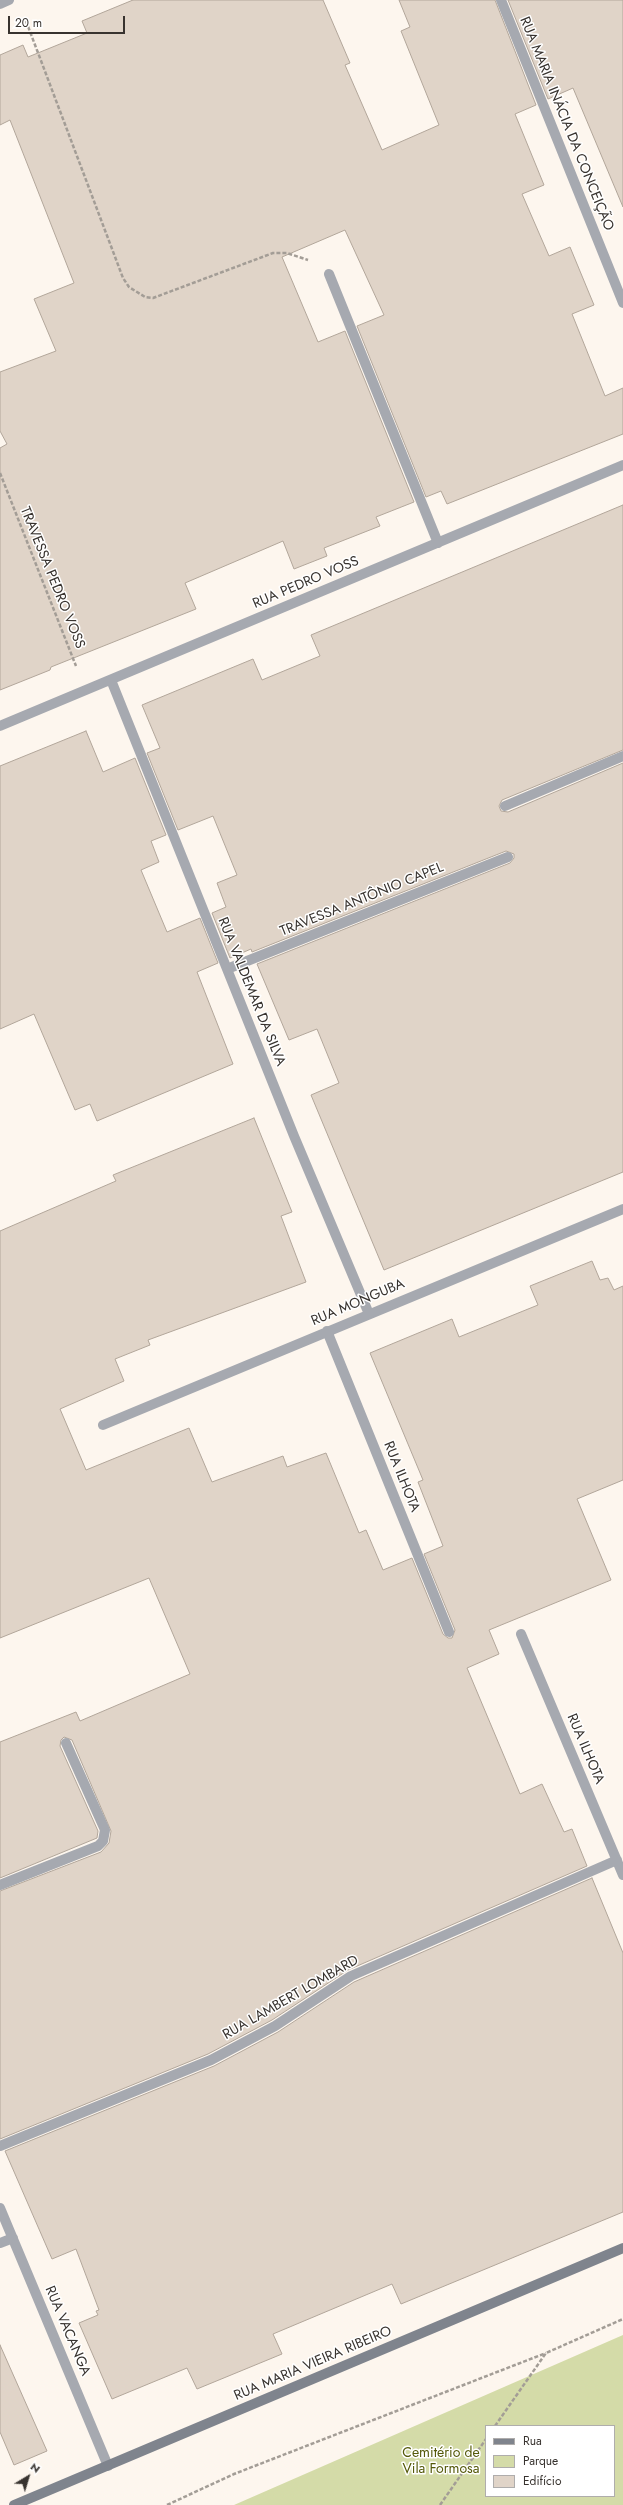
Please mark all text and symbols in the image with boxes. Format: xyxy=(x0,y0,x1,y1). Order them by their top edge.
scale bar xyxy=(10,8,127,34)
text: 20 m xyxy=(15,14,42,32)
street label: RUA MARIA INÁCIA DA CONCEIÇÃO xyxy=(515,15,617,233)
street label: TRAVESSA PEDRO VOSS xyxy=(16,505,88,651)
street label: RUA PEDRO VOSS xyxy=(250,553,362,613)
street label: TRAVESSA ANTÔNIO CAPEL xyxy=(278,859,446,941)
street label: RUA VALDEMAR DA SILVA xyxy=(213,915,289,1069)
street label: RUA MONGUBA xyxy=(309,1276,407,1330)
street label: RUA ILHOTA xyxy=(379,1439,423,1515)
street label: RUA ILHOTA xyxy=(563,1711,607,1787)
street label: RUA LAMBERT LOMBARD xyxy=(220,1952,362,2044)
street label: RUA VACANGA xyxy=(41,2284,93,2378)
street label: RUA MARIA VIEIRA RIBEIRO xyxy=(232,2323,394,2405)
legend xyxy=(485,2425,615,2497)
text: Rua xyxy=(523,2432,542,2450)
park label: Cemitério de Vila Formosa xyxy=(402,2446,480,2478)
text: Parque xyxy=(523,2452,558,2470)
north arrow xyxy=(8,2457,48,2497)
text: N xyxy=(27,2459,44,2477)
text: Edifício xyxy=(523,2472,562,2490)

